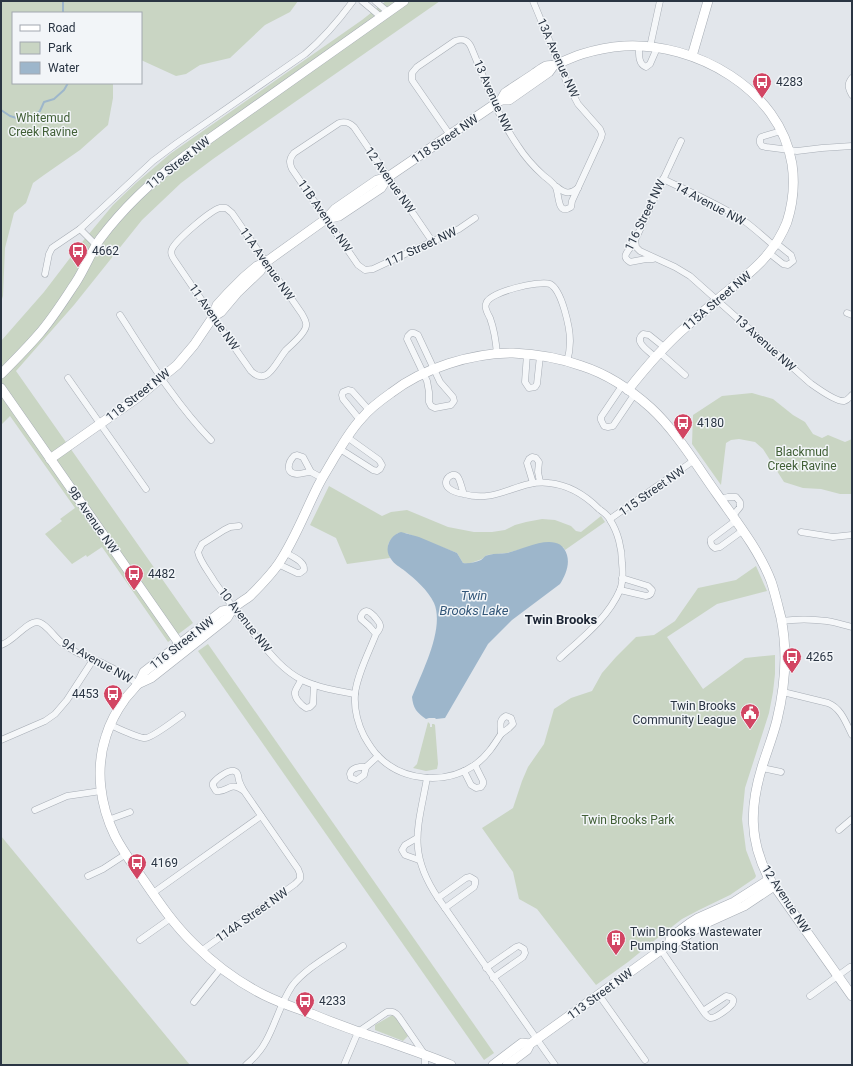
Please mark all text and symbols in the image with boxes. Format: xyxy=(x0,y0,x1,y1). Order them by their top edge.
legend xyxy=(12,12,142,84)
street label: 13A Avenue NW xyxy=(534,16,582,100)
text: Road xyxy=(48,21,76,35)
text: Park xyxy=(48,41,73,55)
street label: 13 Avenue NW xyxy=(471,58,515,135)
text: Water xyxy=(48,61,79,75)
bus stop icon: 4283 xyxy=(751,71,773,99)
place label: 4283 xyxy=(776,75,803,89)
park label: Whitemud Creek Ravine xyxy=(8,111,78,139)
street label: 118 Street NW xyxy=(409,111,481,166)
street label: 119 Street NW xyxy=(143,134,213,192)
street label: 12 Avenue NW xyxy=(362,144,418,216)
street label: 11B Avenue NW xyxy=(295,177,355,255)
street label: 116 Street NW xyxy=(622,177,668,253)
street label: 14 Avenue NW xyxy=(672,180,748,229)
street label: 117 Street NW xyxy=(383,224,459,270)
street label: 11A Avenue NW xyxy=(237,225,298,303)
bus stop icon: 4662 xyxy=(67,240,89,268)
place label: 4662 xyxy=(92,244,119,258)
street label: 115A Street NW xyxy=(680,268,754,334)
street label: 11 Avenue NW xyxy=(186,281,242,353)
street label: 13 Avenue NW xyxy=(731,312,799,374)
street label: 118 Street NW xyxy=(103,366,173,424)
bus stop icon: 4180 xyxy=(672,412,694,440)
place label: 4180 xyxy=(697,416,724,430)
park label: Blackmud Creek Ravine xyxy=(767,445,837,473)
street label: 115 Street NW xyxy=(616,463,688,519)
street label: 9B Avenue NW xyxy=(65,484,121,557)
bus stop icon: 4482 xyxy=(123,563,145,591)
place label: 4482 xyxy=(148,567,175,581)
street label: 10 Avenue NW xyxy=(216,585,275,655)
water label: Twin Brooks Lake xyxy=(439,588,509,618)
district label: Twin Brooks xyxy=(525,612,598,627)
street label: 116 Street NW xyxy=(147,614,217,672)
street label: 9A Avenue NW xyxy=(59,636,135,686)
bus stop icon: 4265 xyxy=(781,646,803,674)
place label: 4265 xyxy=(806,650,833,664)
bus stop icon: 4453 xyxy=(102,683,124,711)
place label: 4453 xyxy=(72,687,99,701)
place label: Twin Brooks Community League xyxy=(632,699,736,727)
public building icon: Twin Brooks Community League xyxy=(739,702,761,730)
park label: Twin Brooks Park xyxy=(582,813,675,827)
bus stop icon: 4169 xyxy=(126,852,148,880)
place label: 4169 xyxy=(151,856,178,870)
street label: 12 Avenue NW xyxy=(759,863,813,936)
street label: 114A Street NW xyxy=(213,885,291,945)
place label: Twin Brooks Wastewater Pumping Station xyxy=(630,925,762,953)
building icon: Twin Brooks Wastewater Pumping Station xyxy=(605,928,627,956)
street label: 113 Street NW xyxy=(565,965,636,1022)
bus stop icon: 4233 xyxy=(294,990,316,1018)
place label: 4233 xyxy=(319,994,346,1008)

